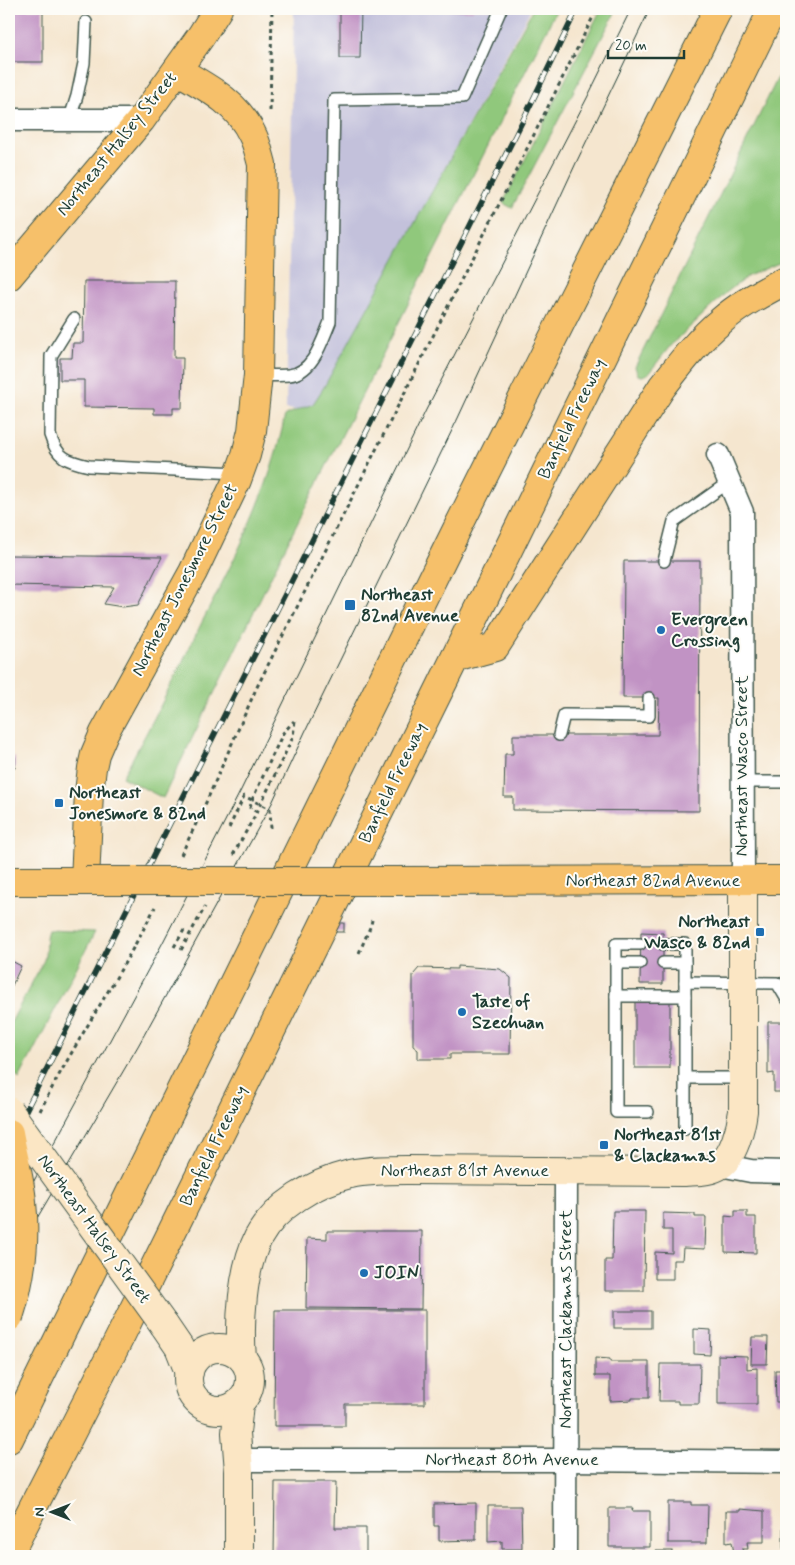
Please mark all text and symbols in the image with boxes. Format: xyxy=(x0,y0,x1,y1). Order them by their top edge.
scale bar xyxy=(608,28,684,60)
text: 20 m xyxy=(615,36,647,56)
street label: Northeast Halsey Street xyxy=(51,67,183,221)
street label: Banfield Freeway xyxy=(532,355,612,483)
street label: Northeast Jonesmore Street xyxy=(126,480,244,680)
place label: Northeast 82nd Avenue xyxy=(361,583,459,628)
marker: Northeast 82nd Avenue xyxy=(343,598,357,612)
place label: Evergreen Crossing xyxy=(671,608,748,653)
marker: Evergreen Crossing xyxy=(655,624,667,636)
street label: Northeast Wasco Street xyxy=(730,675,754,857)
street label: Banfield Freeway xyxy=(353,719,433,847)
place label: Northeast Jonesmore & 82nd xyxy=(69,781,206,826)
marker: Northeast Jonesmore & 82nd xyxy=(53,797,65,809)
street label: Northeast 82nd Avenue xyxy=(566,869,740,893)
place label: Northeast Wasco & 82nd xyxy=(643,910,751,955)
marker: Northeast Wasco & 82nd xyxy=(754,926,766,938)
place label: Taste of Szechuan xyxy=(472,990,544,1035)
marker: Taste of Szechuan xyxy=(456,1006,468,1018)
street label: Banfield Freeway xyxy=(174,1082,254,1210)
place label: Northeast 81st & Clackamas xyxy=(614,1123,722,1168)
marker: Northeast 81st & Clackamas xyxy=(598,1139,610,1151)
street label: Northeast Halsey Street xyxy=(32,1150,156,1309)
street label: Northeast 81st Avenue xyxy=(381,1159,549,1183)
street label: Northeast Clackamas Street xyxy=(554,1209,578,1429)
place label: JOIN xyxy=(374,1261,419,1285)
marker: JOIN xyxy=(358,1267,370,1279)
street label: Northeast 80th Avenue xyxy=(425,1448,599,1472)
north arrow xyxy=(28,1488,78,1538)
text: N xyxy=(31,1507,49,1517)

